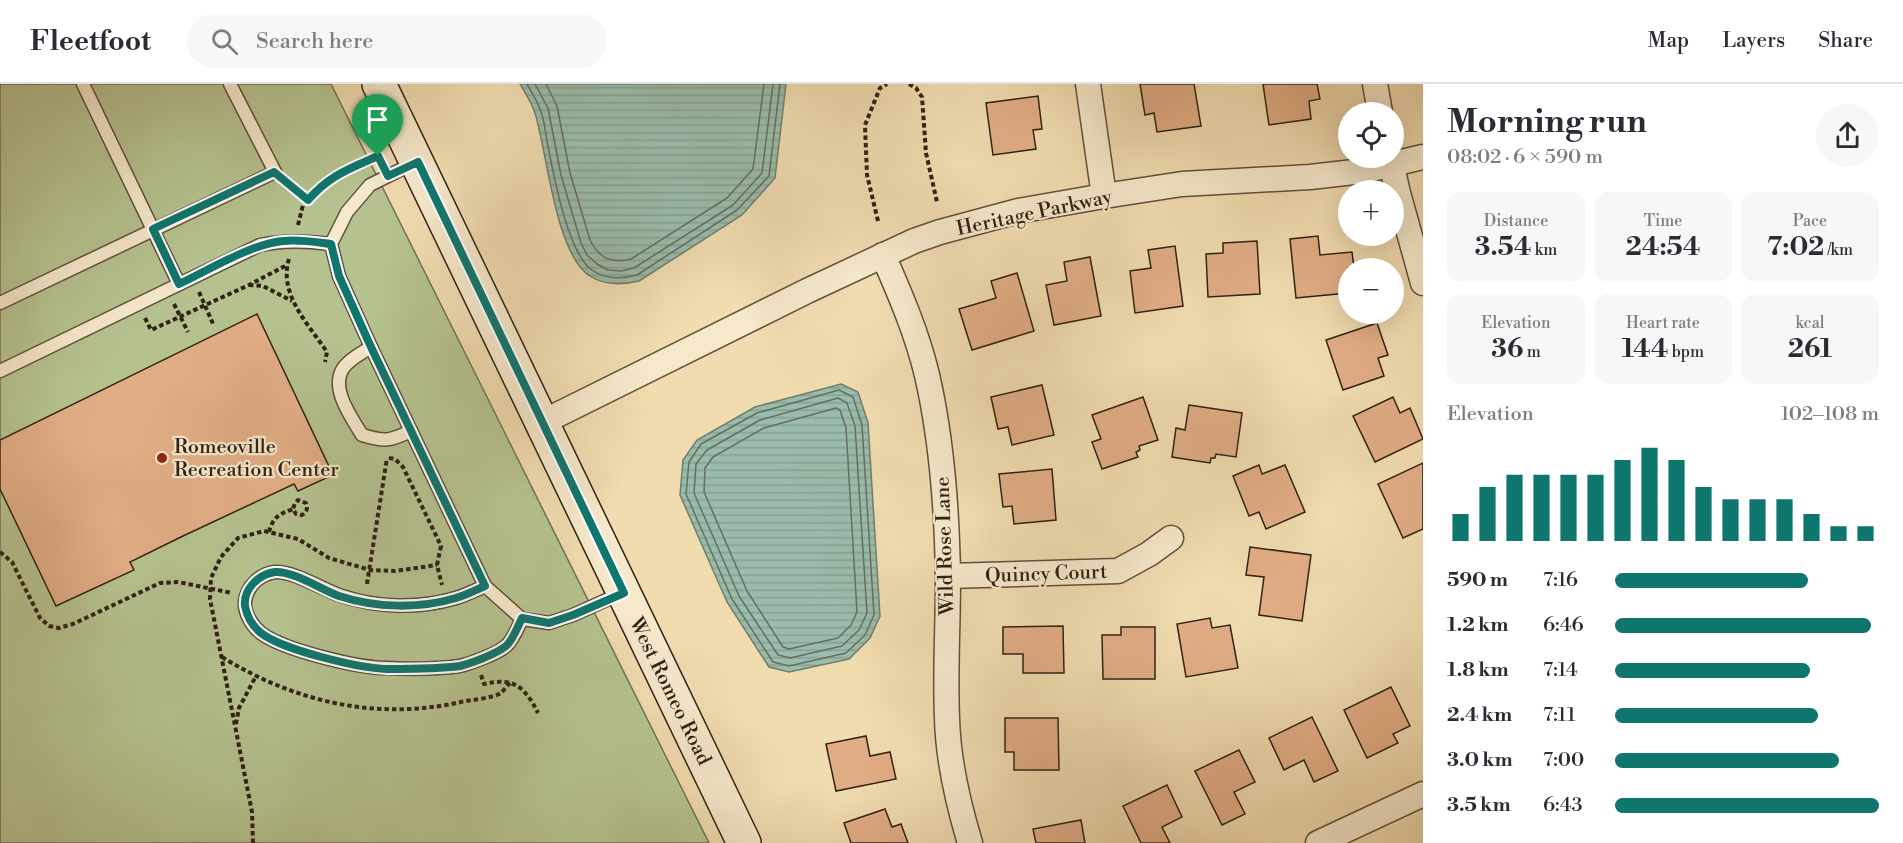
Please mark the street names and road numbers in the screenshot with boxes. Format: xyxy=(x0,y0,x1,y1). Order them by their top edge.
street label: Heritage Parkway xyxy=(954,185,1115,242)
street label: Wild Rose Lane xyxy=(931,476,960,617)
street label: Quincy Court xyxy=(985,560,1108,589)
street label: West Romeo Road xyxy=(623,613,717,770)

